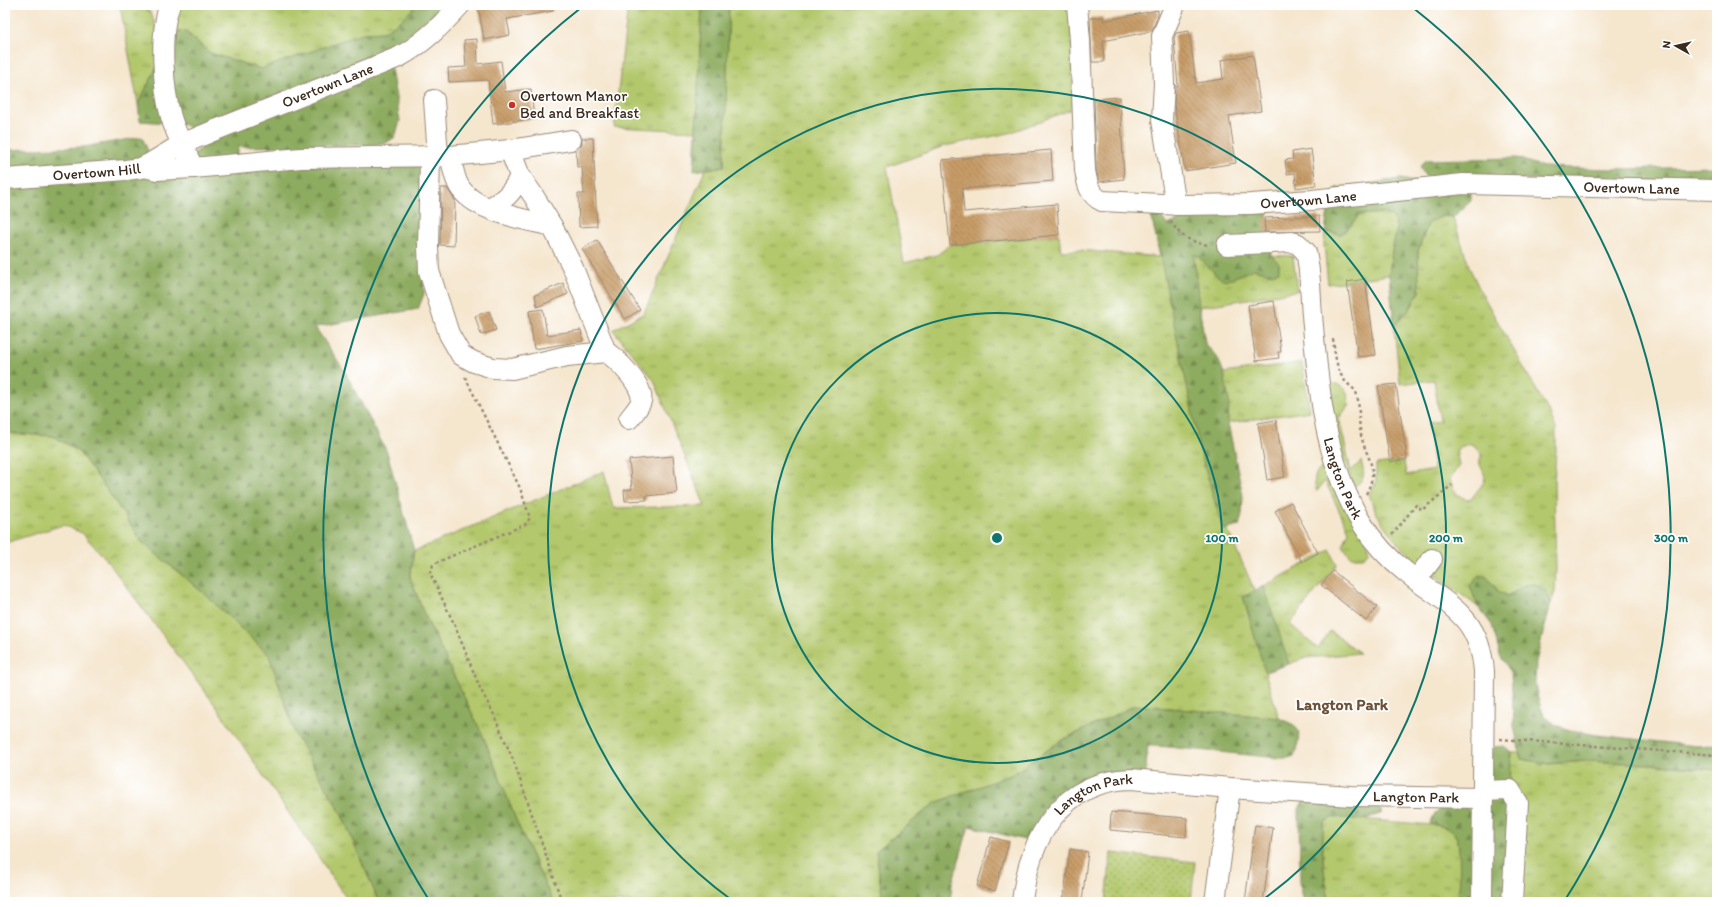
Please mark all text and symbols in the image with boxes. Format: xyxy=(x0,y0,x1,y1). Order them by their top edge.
north arrow xyxy=(1656,26,1696,66)
text: N xyxy=(1660,40,1674,49)
street label: Overtown Lane xyxy=(279,59,376,112)
place label: Overtown Manor Bed and Breakfast xyxy=(520,87,639,122)
marker: Overtown Manor Bed and Breakfast xyxy=(507,100,517,110)
street label: Overtown Hill xyxy=(52,159,143,184)
street label: Overtown Lane xyxy=(1583,178,1680,198)
street label: Overtown Lane xyxy=(1260,186,1357,212)
street label: Langton Park xyxy=(1320,435,1367,523)
centre of rings xyxy=(990,531,1004,545)
text: 100 m xyxy=(1205,531,1239,545)
text: 200 m xyxy=(1429,531,1464,545)
text: 300 m xyxy=(1654,531,1689,545)
district label: Langton Park xyxy=(1296,695,1389,715)
street label: Langton Park xyxy=(1050,770,1133,819)
street label: Langton Park xyxy=(1373,787,1460,807)

